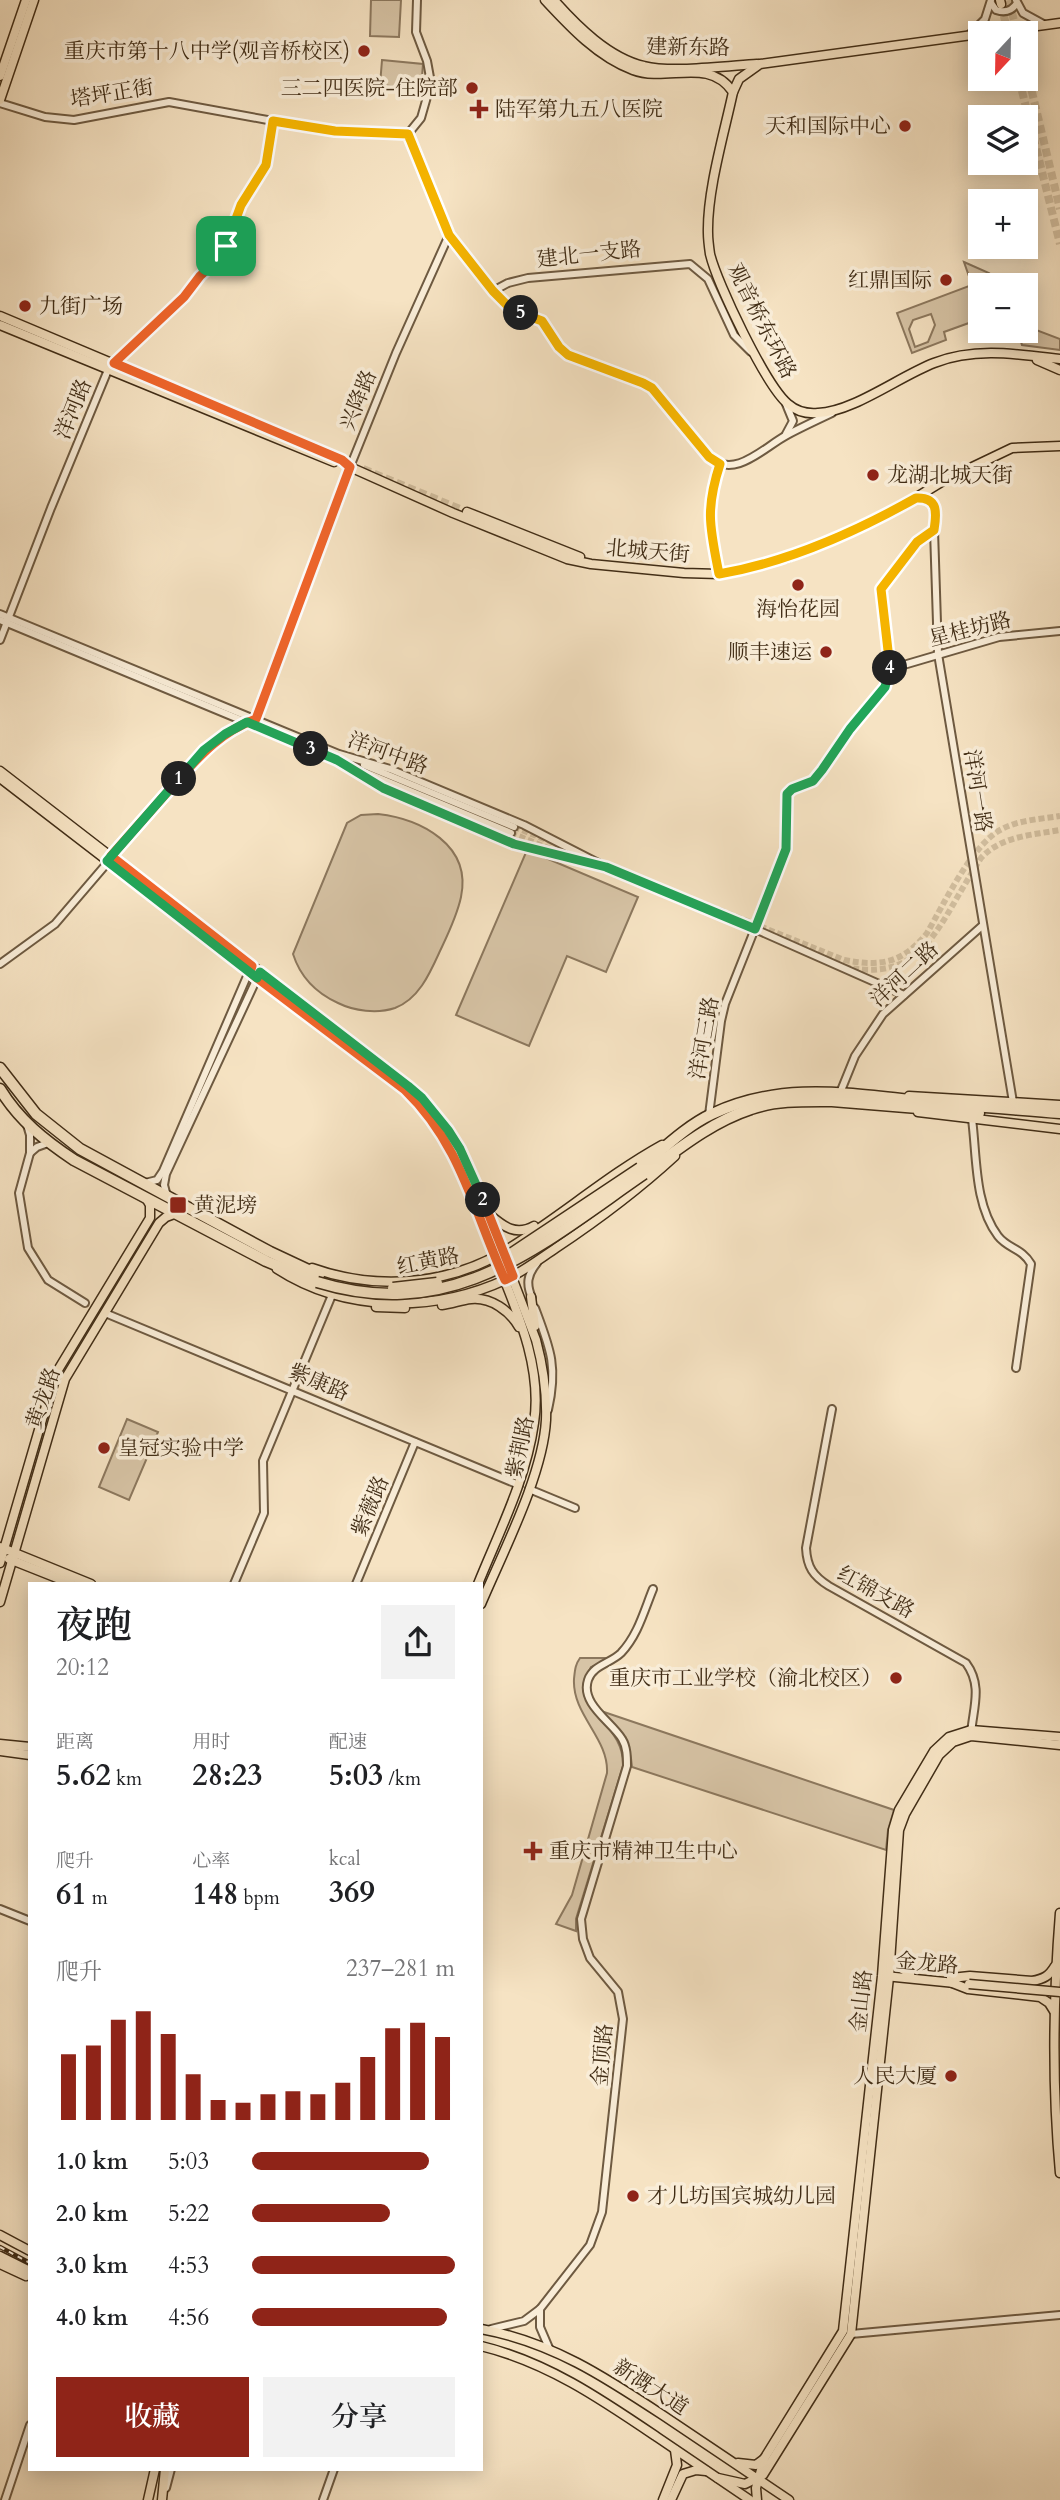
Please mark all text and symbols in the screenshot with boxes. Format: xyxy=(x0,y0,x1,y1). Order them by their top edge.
north arrow xyxy=(968,21,1038,91)
map controls xyxy=(968,21,1038,343)
street label: 建新东路 xyxy=(646,32,730,63)
place label: 重庆市第十八中学(观音桥校区) xyxy=(64,37,350,66)
marker: 重庆市第十八中学(观音桥校区) xyxy=(356,43,372,59)
street label: 塔坪正街 xyxy=(68,73,156,114)
place label: 三二四医院-住院部 xyxy=(281,74,458,103)
marker: 三二四医院-住院部 xyxy=(464,80,480,96)
place label: 陆军第九五八医院 xyxy=(495,95,663,124)
marker: 陆军第九五八医院 xyxy=(469,99,489,119)
button: layers xyxy=(968,105,1038,175)
place label: 天和国际中心 xyxy=(765,112,891,141)
marker: 天和国际中心 xyxy=(897,118,913,134)
button: + xyxy=(968,189,1038,259)
pin xyxy=(196,216,256,276)
icon: arrive xyxy=(207,227,245,265)
street label: 建北一支路 xyxy=(535,235,643,274)
street label: 观音桥东环路 xyxy=(720,259,803,384)
place label: 红鼎国际 xyxy=(848,266,932,295)
marker: 红鼎国际 xyxy=(938,272,954,288)
button: − xyxy=(968,273,1038,343)
place label: 九街广场 xyxy=(39,292,123,321)
pin: 5 xyxy=(504,296,538,330)
marker: 九街广场 xyxy=(17,298,33,314)
text: 5 xyxy=(516,299,525,325)
street label: 兴降路 xyxy=(333,366,384,435)
street label: 洋河路 xyxy=(48,375,99,444)
place label: 龙湖北城天街 xyxy=(887,461,1013,490)
marker: 龙湖北城天街 xyxy=(865,467,881,483)
street label: 北城天街 xyxy=(605,533,691,570)
marker: 海怡花园 xyxy=(790,577,806,593)
place label: 海怡花园 xyxy=(756,595,840,624)
street label: 星桂坊路 xyxy=(926,605,1014,654)
place label: 顺丰速运 xyxy=(728,638,812,667)
marker: 顺丰速运 xyxy=(818,644,834,660)
pin: 4 xyxy=(872,650,908,686)
text: 4 xyxy=(885,654,894,680)
street label: 洋河中路 xyxy=(343,725,432,781)
pin: 3 xyxy=(294,732,328,766)
text: 3 xyxy=(306,735,315,761)
street label: 洋河一路 xyxy=(957,747,998,835)
pin: 1 xyxy=(162,762,196,796)
text: 1 xyxy=(174,765,183,791)
street label: 洋河二路 xyxy=(864,935,945,1014)
street label: 洋河三路 xyxy=(683,994,726,1082)
pin: 2 xyxy=(466,1182,500,1218)
text: 2 xyxy=(478,1186,487,1212)
place label: 黄泥塝 xyxy=(194,1191,257,1220)
marker: 黄泥塝 xyxy=(168,1195,188,1215)
street label: 红黄路 xyxy=(394,1241,462,1282)
street label: 紫康路 xyxy=(284,1357,353,1408)
street label: 黄龙路 xyxy=(20,1364,67,1433)
street label: 紫荆路 xyxy=(500,1413,541,1481)
place label: 皇冠实验中学 xyxy=(118,1434,244,1463)
marker: 皇冠实验中学 xyxy=(96,1440,112,1456)
street label: 紫薇路 xyxy=(345,1472,396,1541)
street label: 红锦支路 xyxy=(832,1559,920,1625)
text: 夜跑 xyxy=(56,1600,132,1652)
button: share xyxy=(381,1605,455,1679)
text: 20:12 xyxy=(56,1652,109,1683)
place label: 重庆市工业学校（渝北校区） xyxy=(609,1664,882,1693)
marker: 重庆市工业学校（渝北校区） xyxy=(888,1670,904,1686)
text: 距离 xyxy=(56,1729,94,1755)
text: 用时 xyxy=(192,1729,230,1755)
text: 配速 xyxy=(329,1729,367,1755)
text: 5.62 xyxy=(56,1755,111,1796)
text: 28:23 xyxy=(192,1755,263,1796)
text: 5:03 xyxy=(329,1755,383,1796)
text: km xyxy=(111,1766,142,1792)
text: /km xyxy=(383,1766,421,1792)
place label: 重庆市精神卫生中心 xyxy=(549,1837,738,1866)
marker: 重庆市精神卫生中心 xyxy=(523,1841,543,1861)
text: kcal xyxy=(329,1846,361,1872)
text: 爬升 xyxy=(56,1848,94,1874)
text: 心率 xyxy=(192,1848,230,1874)
text: 369 xyxy=(329,1872,375,1913)
text: 61 xyxy=(56,1874,87,1915)
text: 148 xyxy=(192,1874,238,1915)
text: m xyxy=(87,1885,108,1911)
text: bpm xyxy=(238,1885,280,1911)
street label: 金龙路 xyxy=(894,1946,960,1981)
text: 237–281 m xyxy=(346,1953,455,1984)
text: 爬升 xyxy=(56,1956,102,1987)
street label: 金山路 xyxy=(844,1968,879,2034)
street label: 金顶路 xyxy=(585,2022,620,2088)
place label: 人民大厦 xyxy=(853,2062,937,2091)
marker: 人民大厦 xyxy=(943,2068,959,2084)
text: 1.0 km xyxy=(56,2146,128,2177)
text: 5:03 xyxy=(168,2146,209,2177)
place label: 才儿坊国宾城幼儿园 xyxy=(647,2182,836,2211)
marker: 才儿坊国宾城幼儿园 xyxy=(625,2188,641,2204)
text: 2.0 km xyxy=(56,2198,128,2229)
text: 5:22 xyxy=(168,2198,209,2229)
text: 3.0 km xyxy=(56,2250,128,2281)
text: 4:53 xyxy=(168,2250,209,2281)
text: 4.0 km xyxy=(56,2302,128,2333)
text: 4:56 xyxy=(168,2302,209,2333)
street label: 新溉大道 xyxy=(608,2352,694,2422)
button: 收藏 xyxy=(56,2377,249,2457)
button: 分享 xyxy=(263,2377,455,2457)

